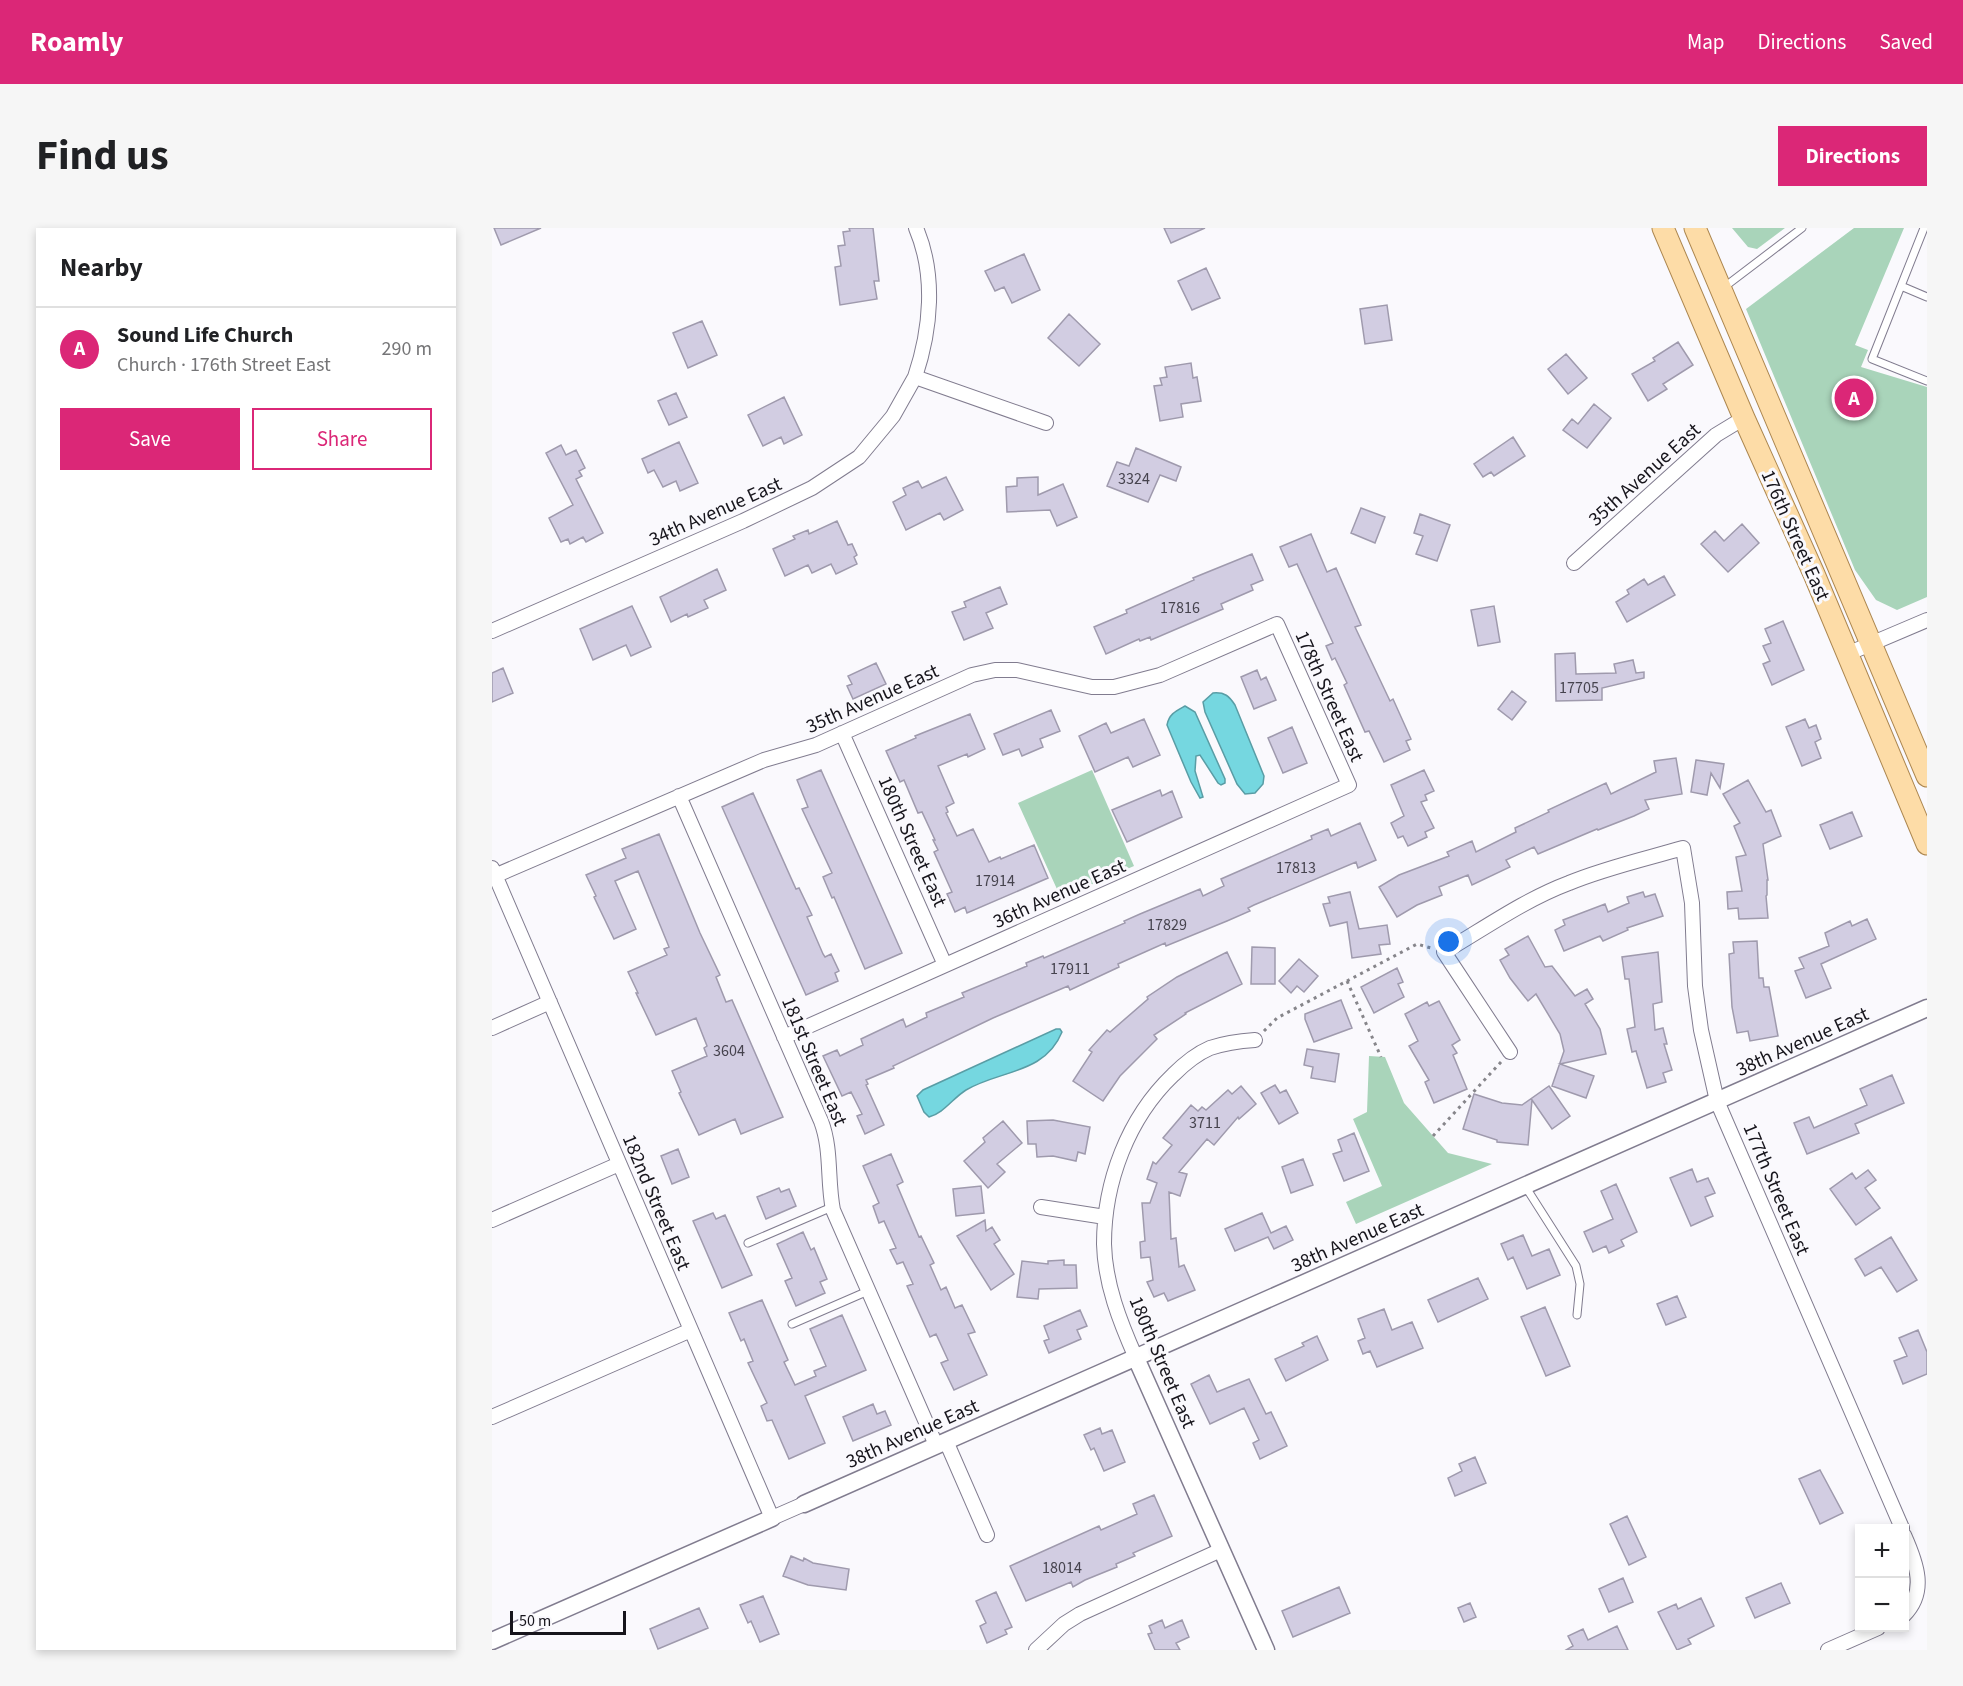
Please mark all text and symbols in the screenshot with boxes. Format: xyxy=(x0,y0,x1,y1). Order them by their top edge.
text: Roamly xyxy=(30,22,123,62)
text: Map xyxy=(1687,27,1725,57)
text: Directions xyxy=(1758,27,1846,57)
text: Saved xyxy=(1879,27,1933,57)
text: Find us xyxy=(36,126,169,186)
button: Directions xyxy=(1778,126,1927,186)
text: Nearby xyxy=(60,249,143,286)
text: Sound Life Church xyxy=(117,319,293,351)
text: A xyxy=(74,335,85,363)
text: 290 m xyxy=(382,335,432,363)
text: Church · 176th Street East xyxy=(117,351,331,379)
pin: A xyxy=(1834,376,1874,420)
button: Save xyxy=(60,408,240,470)
button: Share xyxy=(252,408,432,470)
street label: 35th Avenue East xyxy=(1582,417,1707,533)
street label: 176th Street East xyxy=(1754,465,1837,606)
house number: 3324 xyxy=(1118,468,1150,490)
street label: 34th Avenue East xyxy=(645,470,786,554)
house number: 17816 xyxy=(1160,597,1200,619)
street label: 178th Street East xyxy=(1288,626,1371,767)
street label: 35th Avenue East xyxy=(802,657,943,741)
house number: 17705 xyxy=(1559,677,1599,699)
street label: 180th Street East xyxy=(871,771,954,912)
street label: 36th Avenue East xyxy=(989,852,1130,936)
house number: 17813 xyxy=(1276,857,1316,879)
house number: 17914 xyxy=(975,870,1015,892)
house number: 17829 xyxy=(1147,914,1187,936)
your location xyxy=(1434,927,1463,956)
house number: 17911 xyxy=(1050,958,1090,980)
street label: 181st Street East xyxy=(774,992,854,1131)
street label: 38th Avenue East xyxy=(1732,1000,1873,1084)
house number: 3604 xyxy=(713,1040,745,1062)
house number: 3711 xyxy=(1189,1112,1221,1134)
street label: 177th Street East xyxy=(1736,1119,1817,1260)
street label: 182nd Street East xyxy=(615,1130,697,1275)
street label: 38th Avenue East xyxy=(1287,1196,1428,1280)
street label: 180th Street East xyxy=(1122,1292,1203,1433)
street label: 38th Avenue East xyxy=(842,1392,983,1476)
map controls xyxy=(1855,1524,1909,1632)
button: + xyxy=(1855,1524,1909,1578)
house number: 18014 xyxy=(1042,1557,1082,1579)
button: − xyxy=(1855,1578,1909,1632)
scale bar xyxy=(510,1608,626,1636)
text: 50 m xyxy=(519,1610,551,1632)

